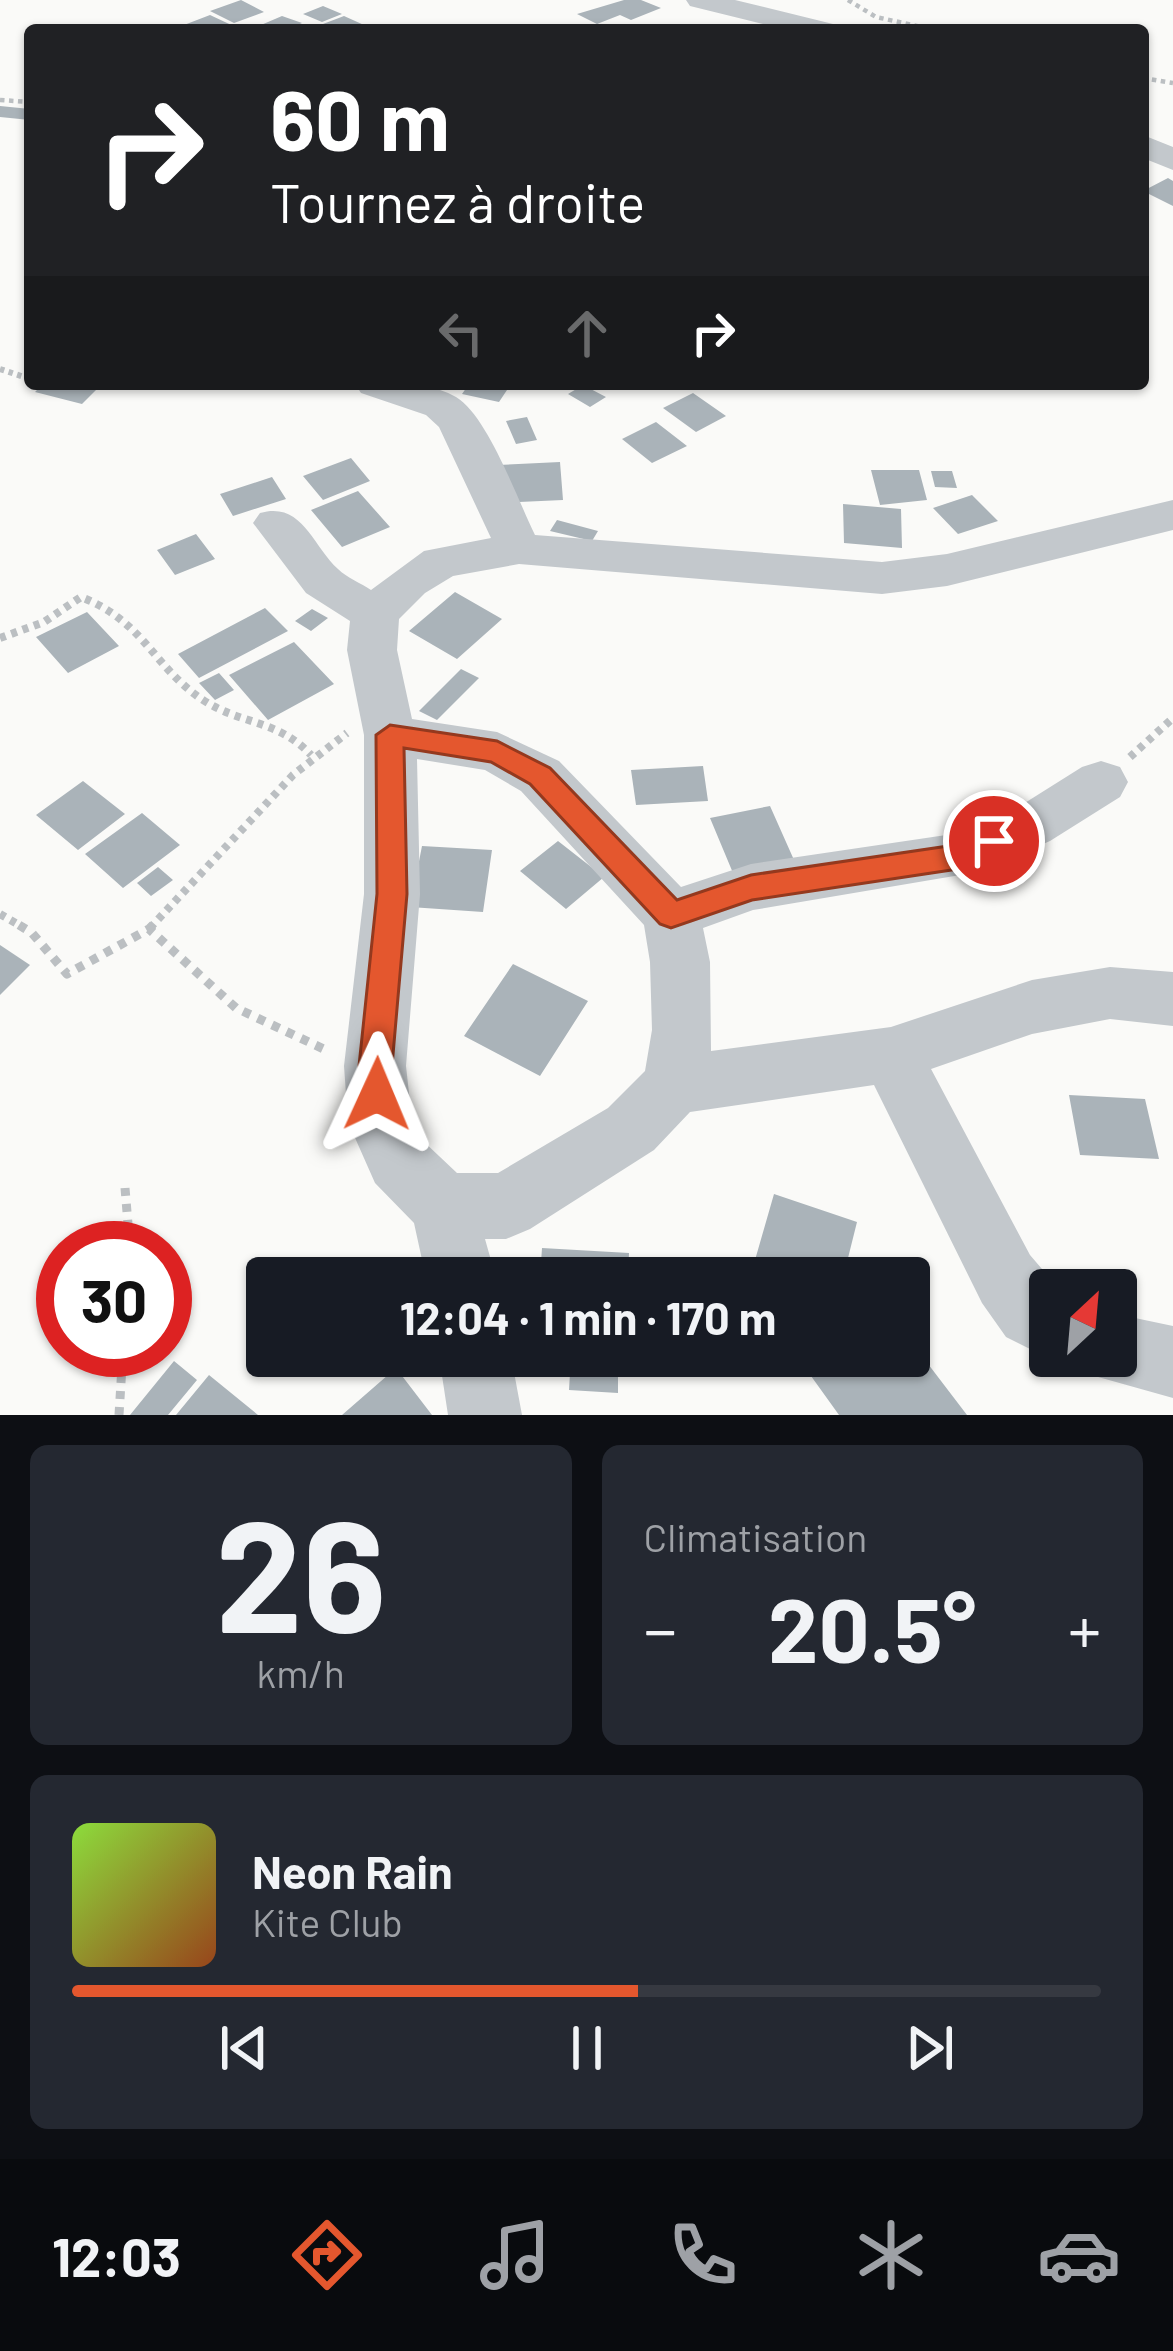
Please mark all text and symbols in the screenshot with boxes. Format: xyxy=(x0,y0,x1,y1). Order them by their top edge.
text: 60 m xyxy=(270,67,450,168)
icon: right xyxy=(72,72,228,228)
text: Tournez à droite xyxy=(270,169,645,234)
icon: left xyxy=(428,300,494,366)
icon: ahead xyxy=(554,300,620,366)
icon: right xyxy=(680,300,746,366)
pin xyxy=(943,790,1045,892)
icon: arrive xyxy=(961,808,1027,874)
position arrow xyxy=(314,1031,440,1157)
speed limit sign: 30 xyxy=(36,1221,192,1377)
north arrow xyxy=(1029,1269,1137,1377)
map controls xyxy=(1029,1269,1137,1377)
text: 12:04 · 1 min · 170 m xyxy=(400,1290,776,1344)
text: 26 xyxy=(215,1477,386,1664)
text: Climatisation xyxy=(644,1513,867,1560)
text: 20.5° xyxy=(768,1573,976,1681)
text: − xyxy=(644,1588,677,1667)
text: + xyxy=(1068,1588,1101,1667)
text: km/h xyxy=(257,1649,345,1696)
text: Neon Rain xyxy=(252,1844,453,1898)
text: Kite Club xyxy=(252,1898,403,1945)
icon: previous xyxy=(211,2015,277,2081)
icon: pause xyxy=(554,2015,620,2081)
icon: next xyxy=(897,2015,963,2081)
icon: directions xyxy=(285,2213,369,2297)
icon: music xyxy=(473,2213,557,2297)
icon: phone xyxy=(661,2213,745,2297)
icon: climate xyxy=(849,2213,933,2297)
icon: car xyxy=(1037,2213,1121,2297)
text: 12:03 xyxy=(52,2223,181,2288)

